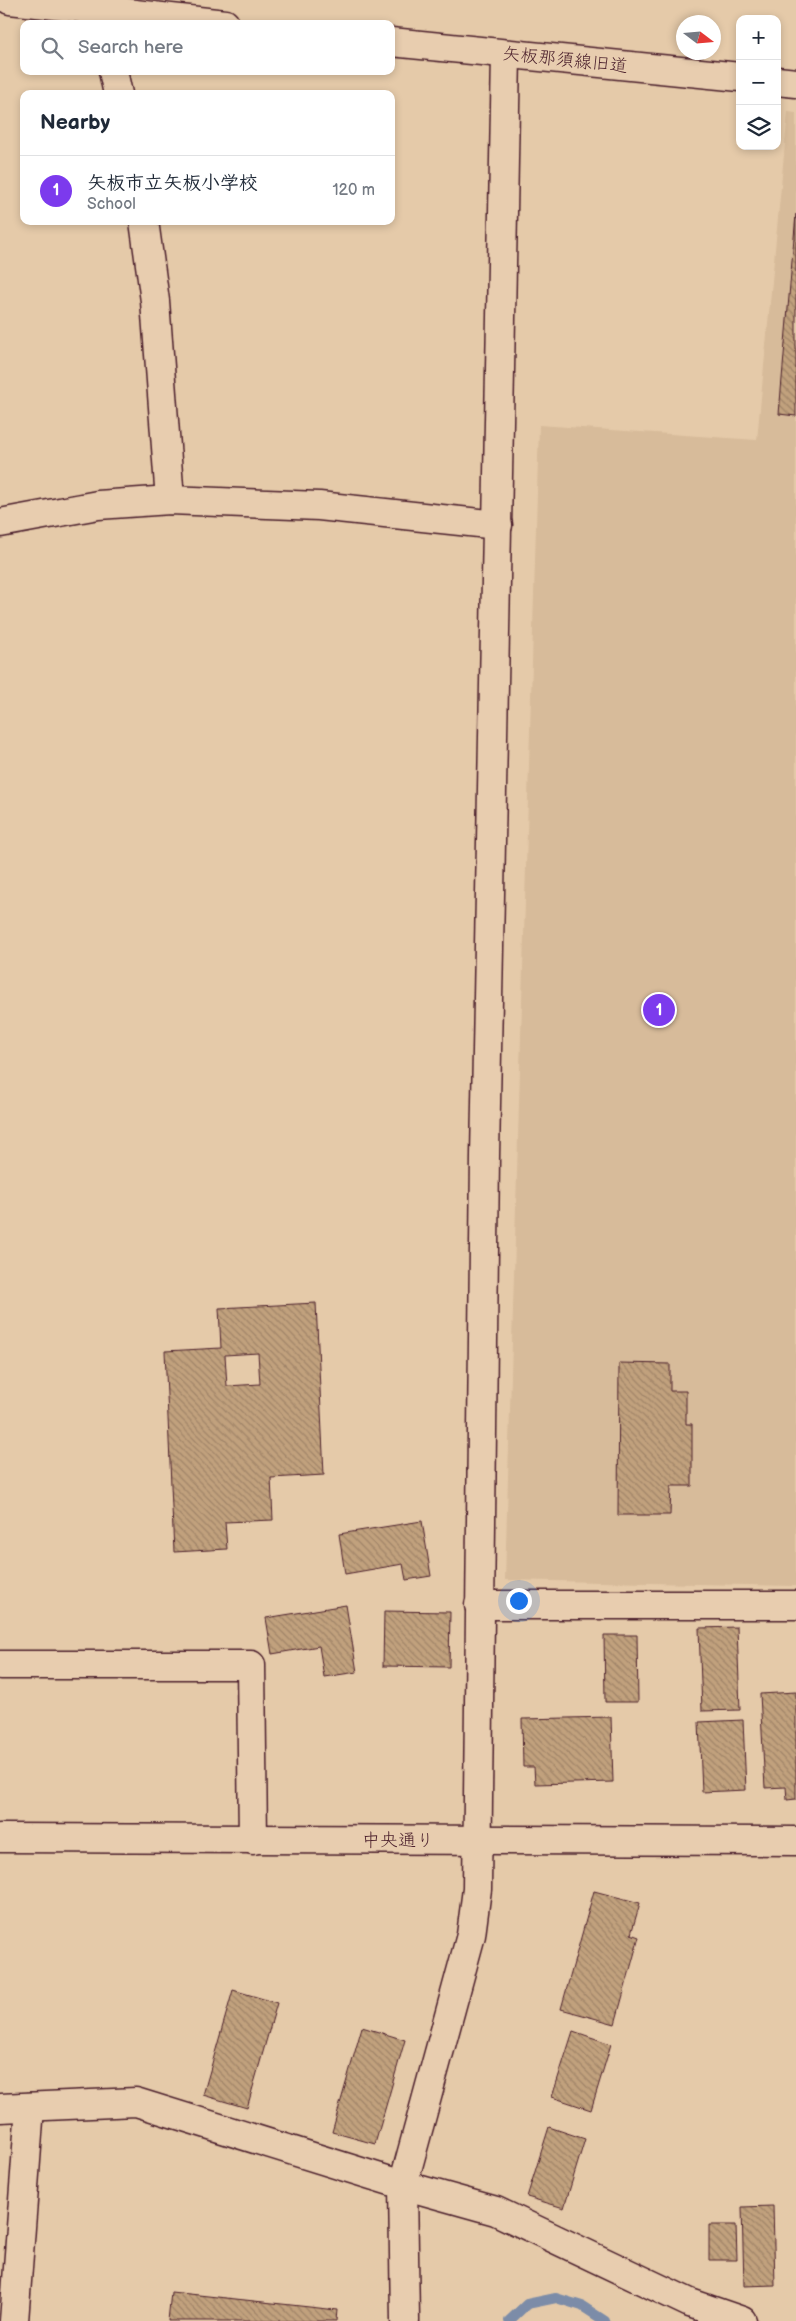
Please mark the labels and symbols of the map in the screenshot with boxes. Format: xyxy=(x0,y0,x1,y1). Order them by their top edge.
north arrow xyxy=(676,15,721,60)
street label: 矢板那須線旧道 xyxy=(501,43,629,77)
pin: 1 xyxy=(643,991,675,1029)
your location xyxy=(506,1588,532,1614)
street label: 中央通り xyxy=(362,1830,434,1851)

